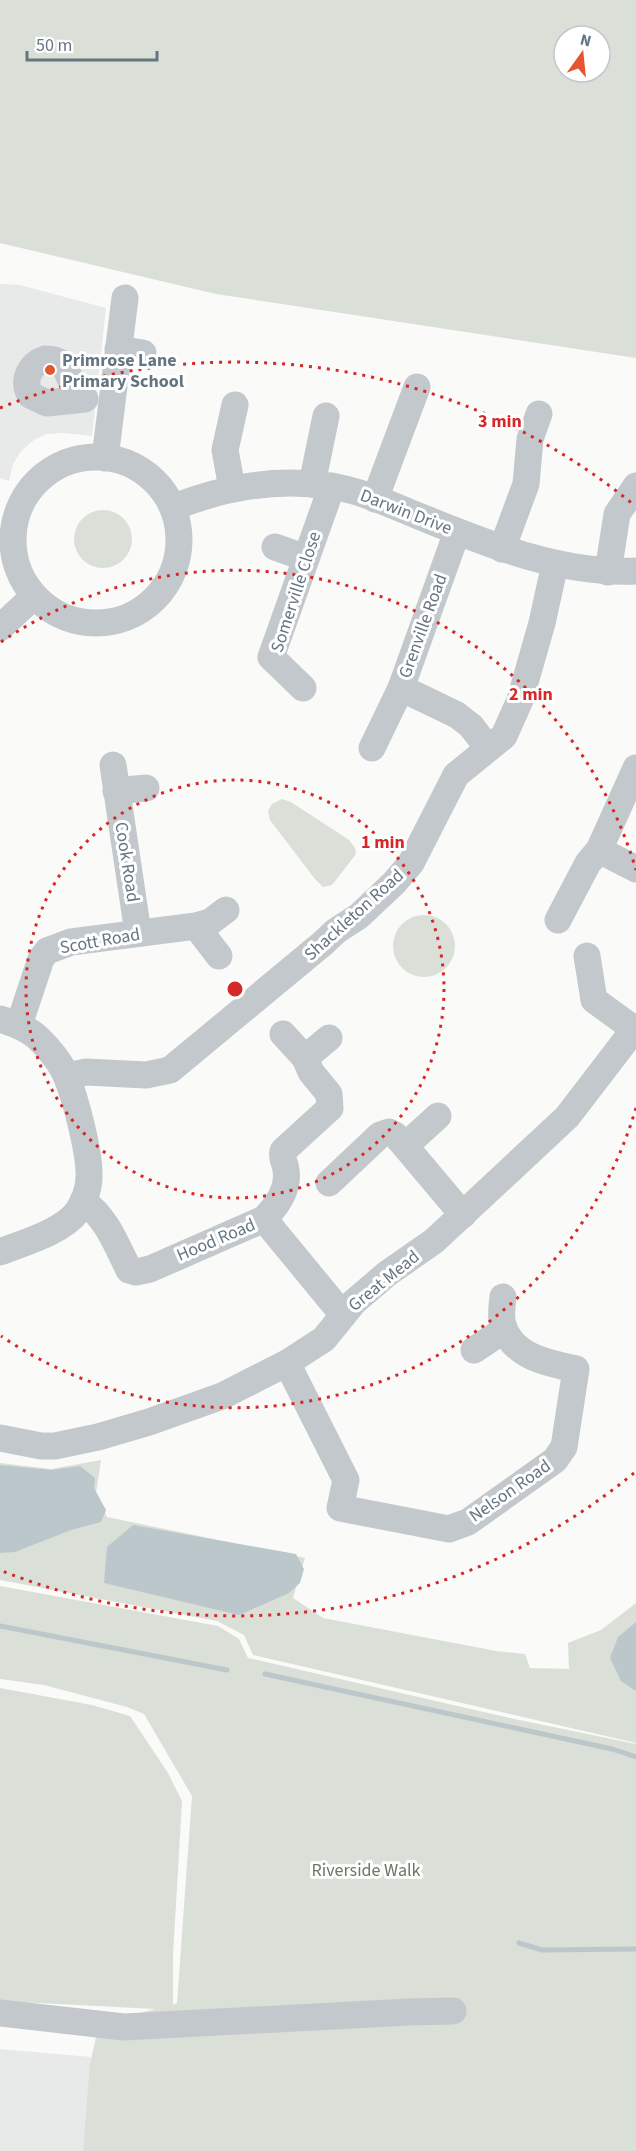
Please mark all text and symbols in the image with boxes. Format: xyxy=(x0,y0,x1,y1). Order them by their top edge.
scale bar xyxy=(27,24,158,62)
north arrow xyxy=(552,24,612,84)
text: N xyxy=(578,28,594,52)
text: 50 m xyxy=(36,33,72,58)
place label: Primrose Lane Primary School xyxy=(62,348,184,394)
marker: Primrose Lane Primary School xyxy=(43,363,57,377)
text: 3 min xyxy=(478,409,522,434)
street label: Darwin Drive xyxy=(356,483,456,541)
street label: Somerville Close xyxy=(265,528,327,656)
street label: Grenville Road xyxy=(393,570,453,682)
text: 2 min xyxy=(509,682,553,707)
street label: Cook Road xyxy=(108,820,146,904)
text: 1 min xyxy=(361,830,405,855)
street label: Shackleton Road xyxy=(299,863,409,967)
street label: Scott Road xyxy=(58,922,142,960)
centre of rings xyxy=(225,979,245,999)
street label: Hood Road xyxy=(173,1212,259,1268)
street label: Great Mead xyxy=(343,1244,425,1318)
street label: Nelson Road xyxy=(464,1454,556,1528)
park label: Riverside Walk xyxy=(311,1858,421,1883)

